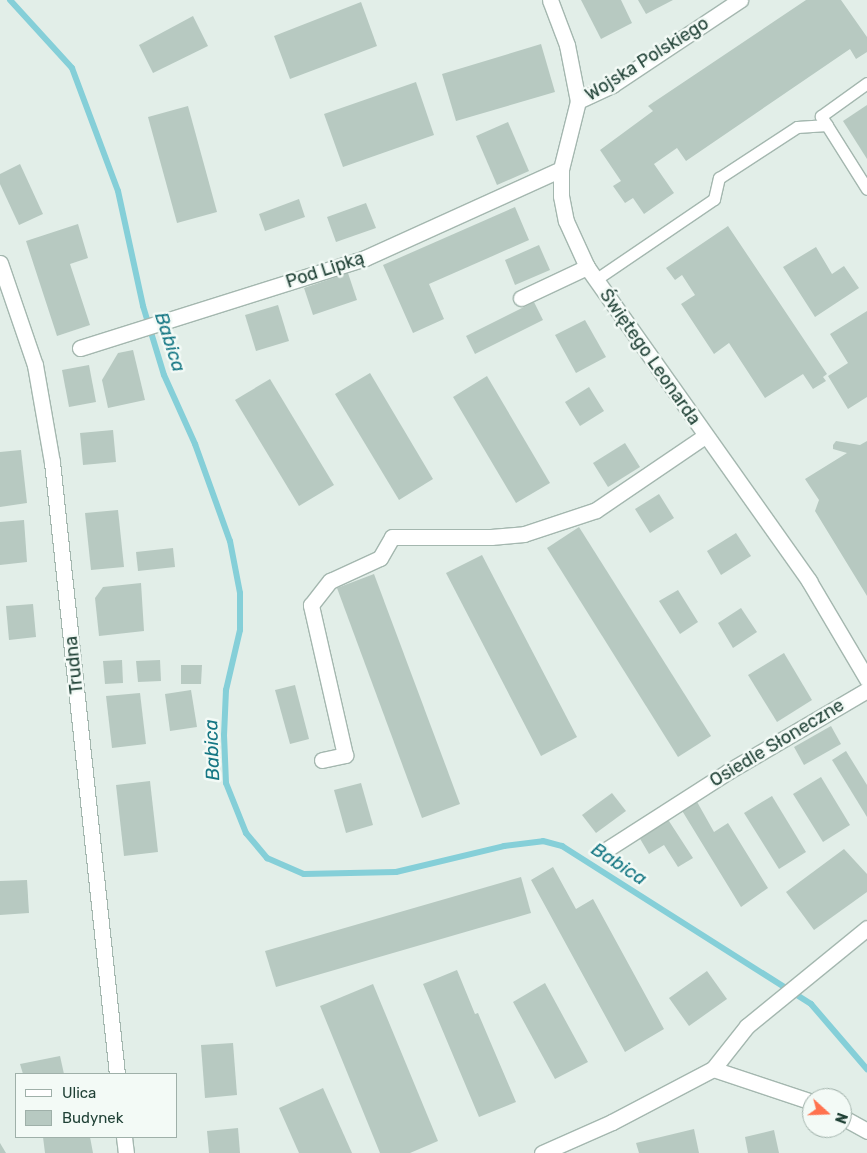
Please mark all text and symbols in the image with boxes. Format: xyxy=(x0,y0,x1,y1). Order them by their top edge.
street label: Wojska Polskiego xyxy=(581,12,713,106)
street label: Pod Lipką xyxy=(283,247,367,293)
street label: Świętego Leonarda xyxy=(595,285,705,429)
water label: Babica xyxy=(150,309,190,375)
street label: Trudna xyxy=(60,635,88,695)
street label: Osiedle Słoneczne xyxy=(706,694,848,792)
water label: Babica xyxy=(200,719,224,781)
water label: Babica xyxy=(587,838,651,890)
legend xyxy=(15,1073,178,1138)
text: Ulica xyxy=(62,1084,96,1102)
north arrow xyxy=(802,1088,852,1138)
text: Budynek xyxy=(62,1109,124,1127)
text: N xyxy=(831,1110,850,1126)

